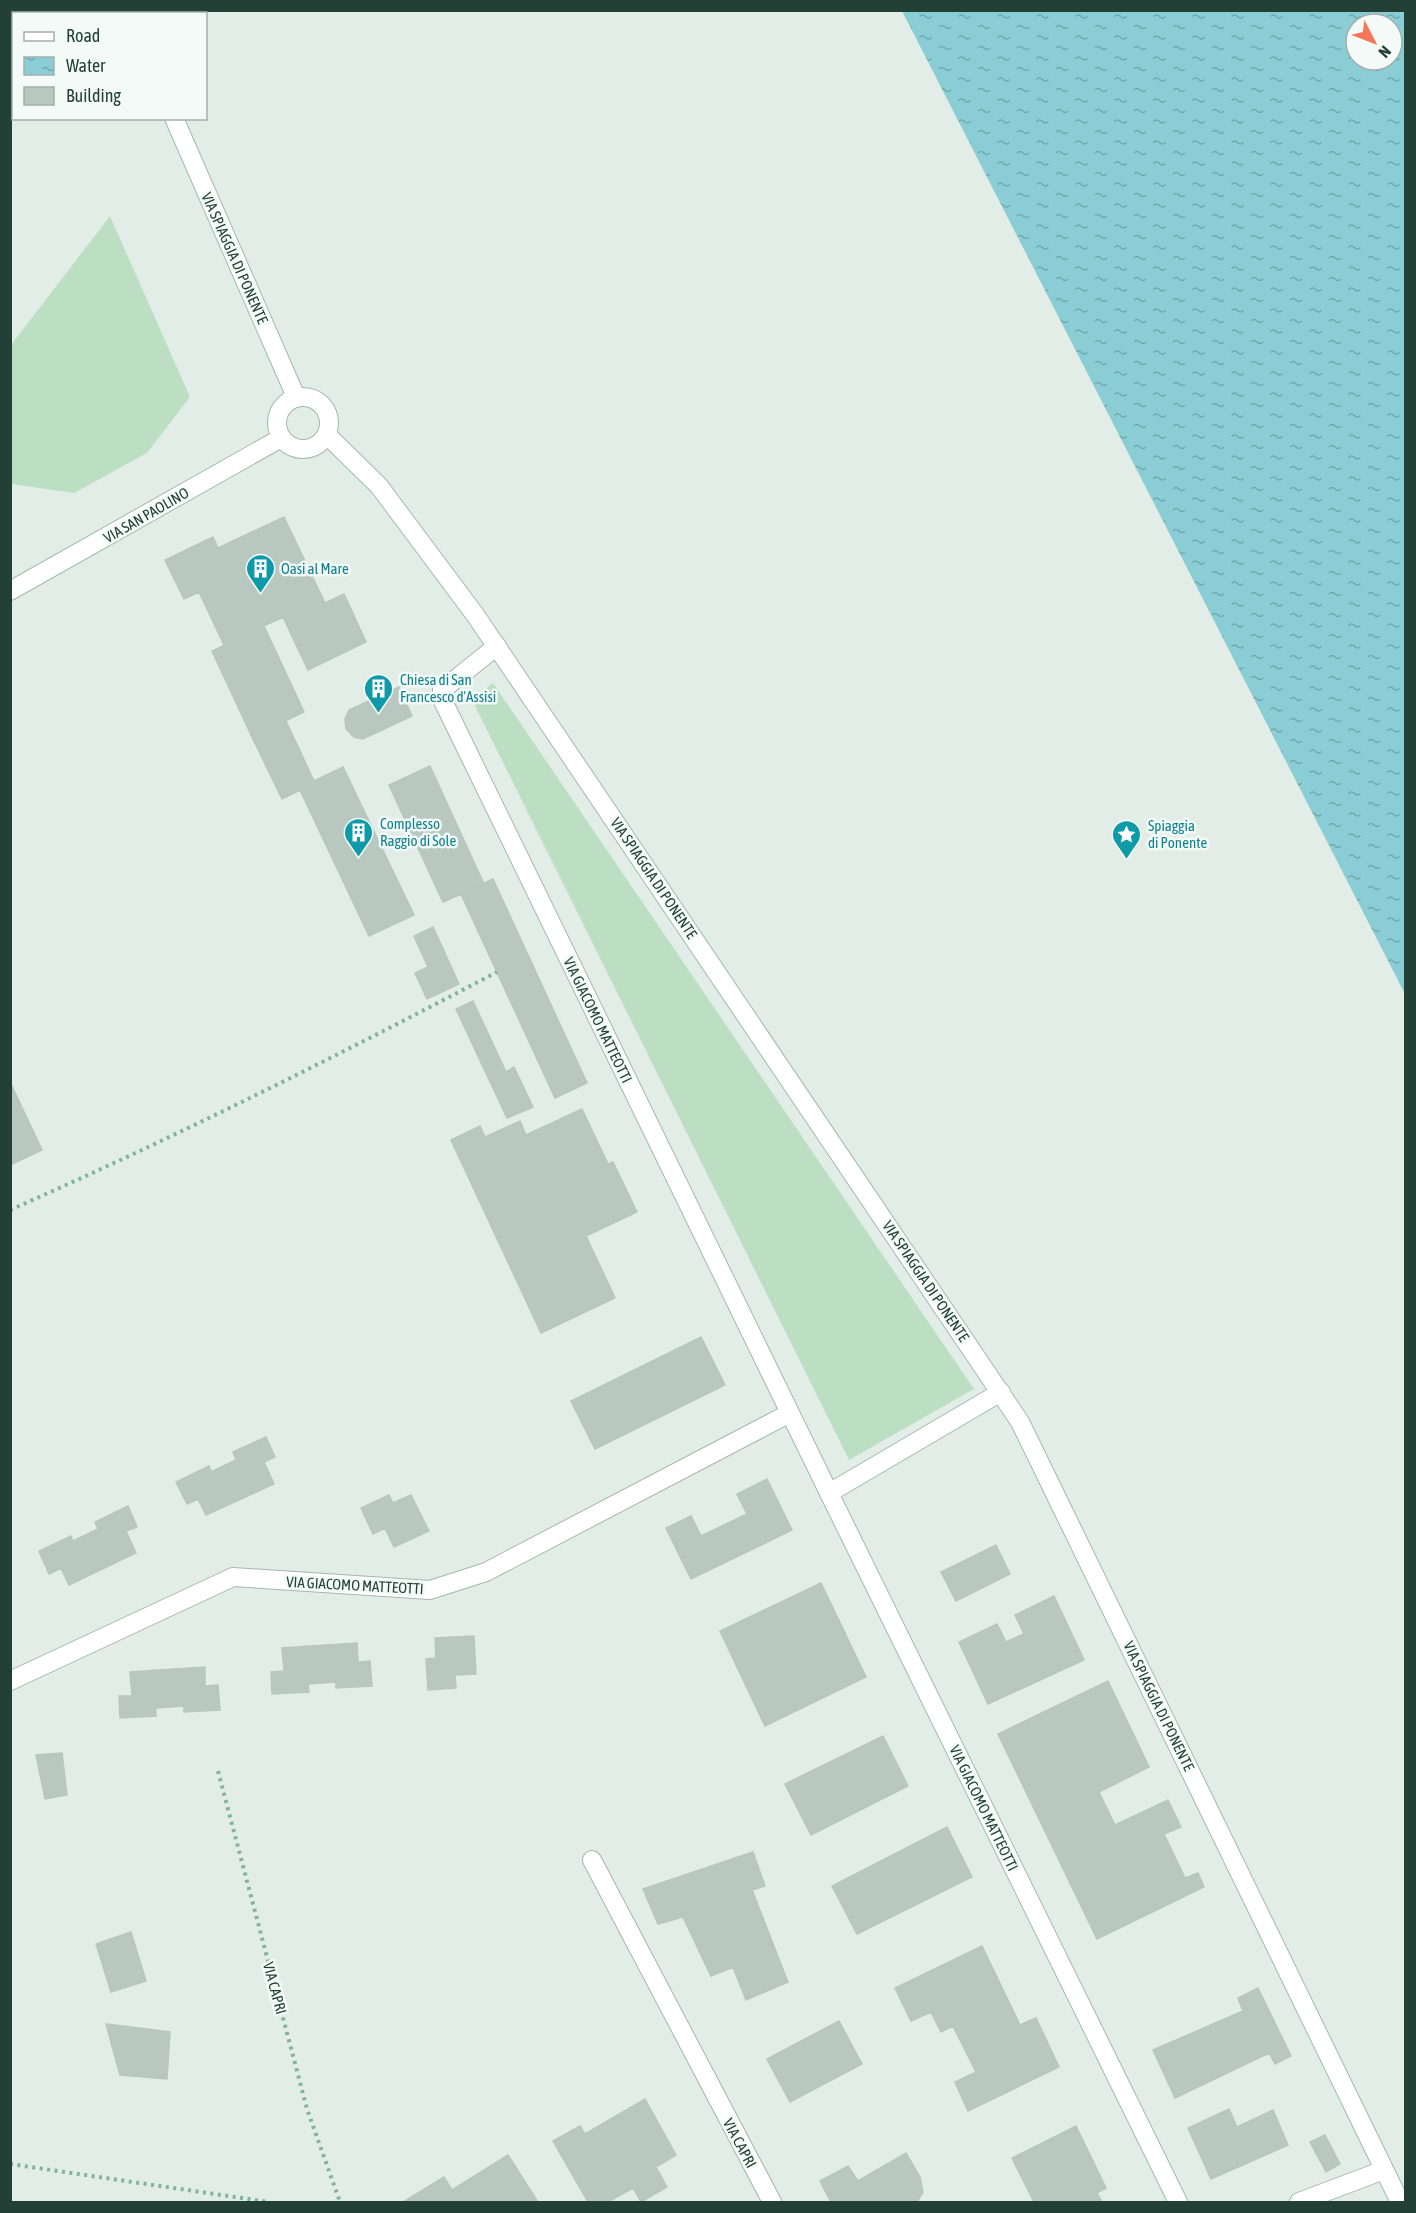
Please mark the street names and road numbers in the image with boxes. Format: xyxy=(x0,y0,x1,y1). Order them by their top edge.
street label: VIA SPIAGGIA DI PONENTE xyxy=(198,190,272,327)
street label: VIA SAN PAOLINO xyxy=(101,484,192,546)
street label: VIA SPIAGGIA DI PONENTE xyxy=(607,814,701,942)
street label: VIA GIACOMO MATTEOTTI xyxy=(560,954,636,1086)
street label: VIA SPIAGGIA DI PONENTE xyxy=(879,1217,973,1345)
street label: VIA GIACOMO MATTEOTTI xyxy=(286,1573,424,1597)
street label: VIA SPIAGGIA DI PONENTE xyxy=(1120,1638,1198,1774)
street label: VIA GIACOMO MATTEOTTI xyxy=(946,1742,1022,1874)
street label: VIA CAPRI xyxy=(260,1960,290,2016)
street label: VIA CAPRI xyxy=(720,2115,760,2171)

